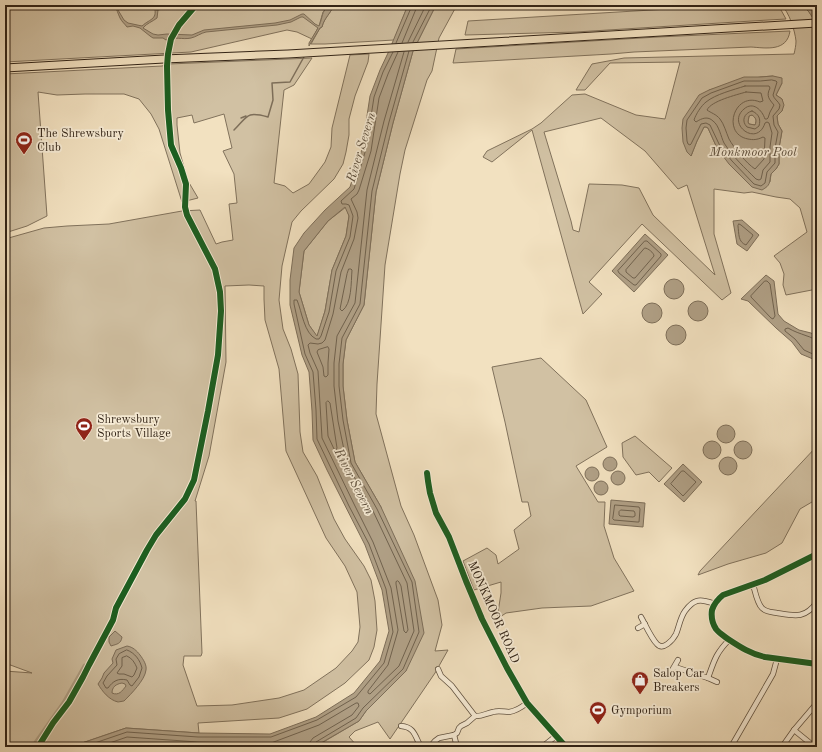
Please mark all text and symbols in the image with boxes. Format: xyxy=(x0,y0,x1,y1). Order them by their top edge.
water label: River Severn xyxy=(344,110,378,185)
place label: The Shrewsbury Club xyxy=(37,128,124,154)
sports icon: The Shrewsbury Club xyxy=(14,130,34,155)
water label: Monkmoor Pool xyxy=(708,146,797,159)
place label: Shrewsbury Sports Village xyxy=(97,414,171,440)
sports icon: Shrewsbury Sports Village xyxy=(74,416,94,441)
water label: River Severn xyxy=(331,446,376,517)
street label: MONKMOOR ROAD xyxy=(465,560,521,665)
place label: Salop Car Breakers xyxy=(653,668,704,694)
shop icon: Salop Car Breakers xyxy=(630,670,650,695)
sports icon: Gymporium xyxy=(588,700,608,725)
place label: Gymporium xyxy=(611,705,672,717)

